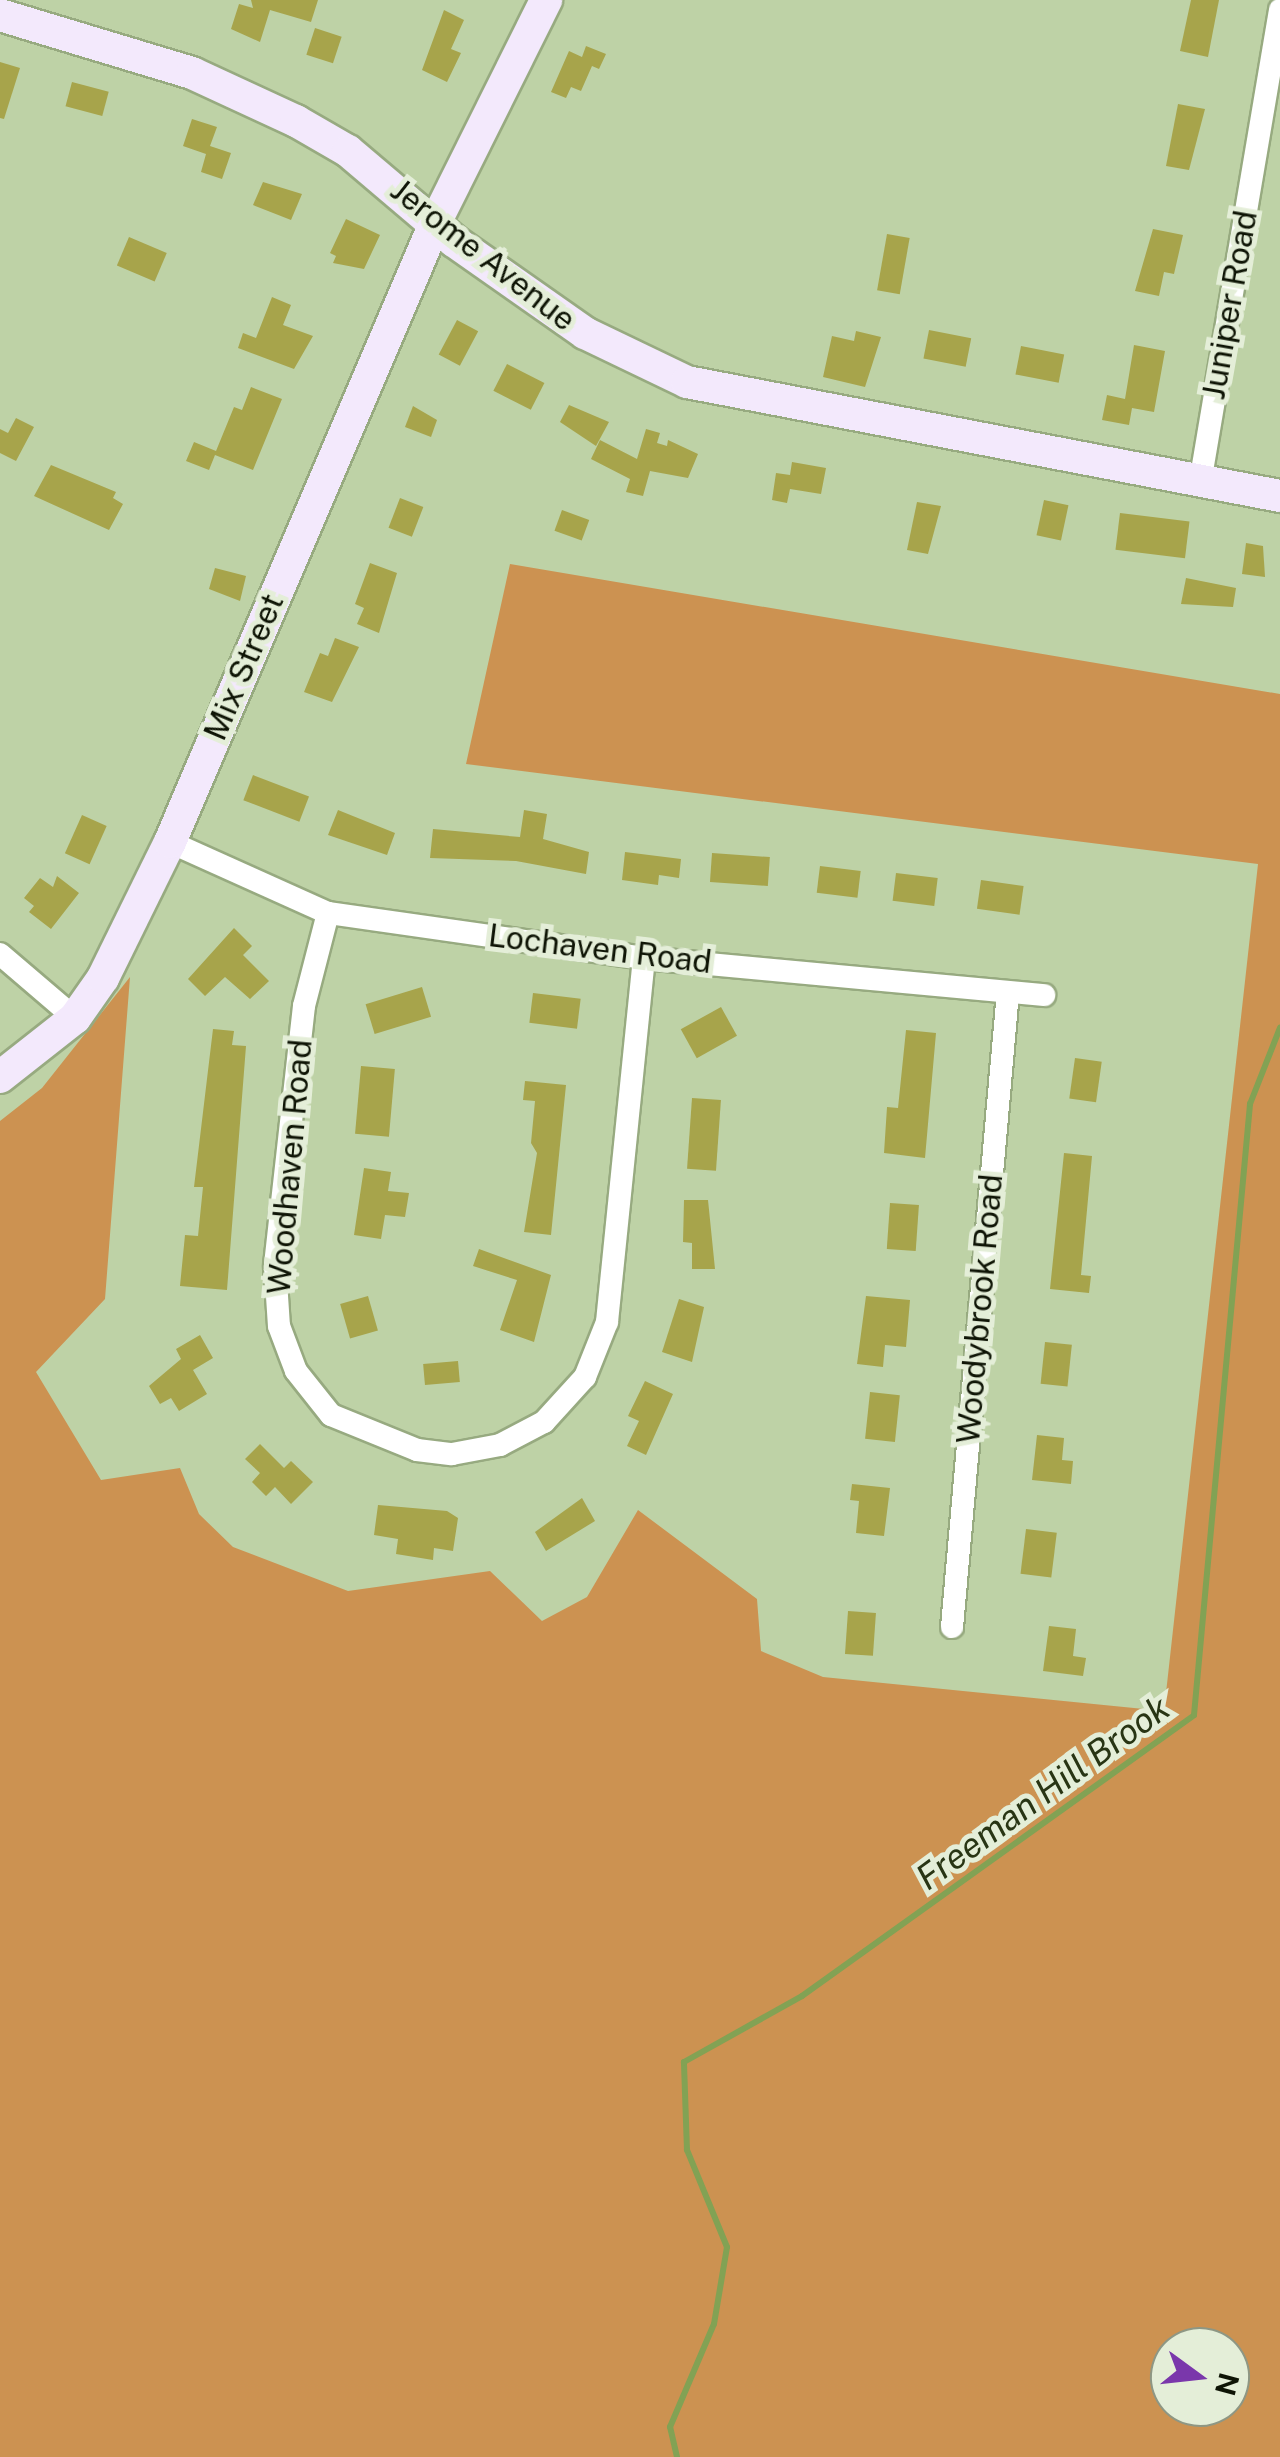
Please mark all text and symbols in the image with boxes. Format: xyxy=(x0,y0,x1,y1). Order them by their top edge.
street label: Jerome Avenue xyxy=(383,171,583,339)
street label: Juniper Road xyxy=(1195,208,1265,402)
street label: Mix Street xyxy=(196,588,292,746)
street label: Lochaven Road xyxy=(486,916,714,982)
street label: Woodhaven Road xyxy=(260,1038,320,1296)
street label: Woodybrook Road xyxy=(949,1173,1011,1445)
water label: Freeman Hill Brook xyxy=(908,1687,1178,1899)
north arrow xyxy=(1150,2327,1250,2427)
text: N xyxy=(1209,2370,1246,2399)

